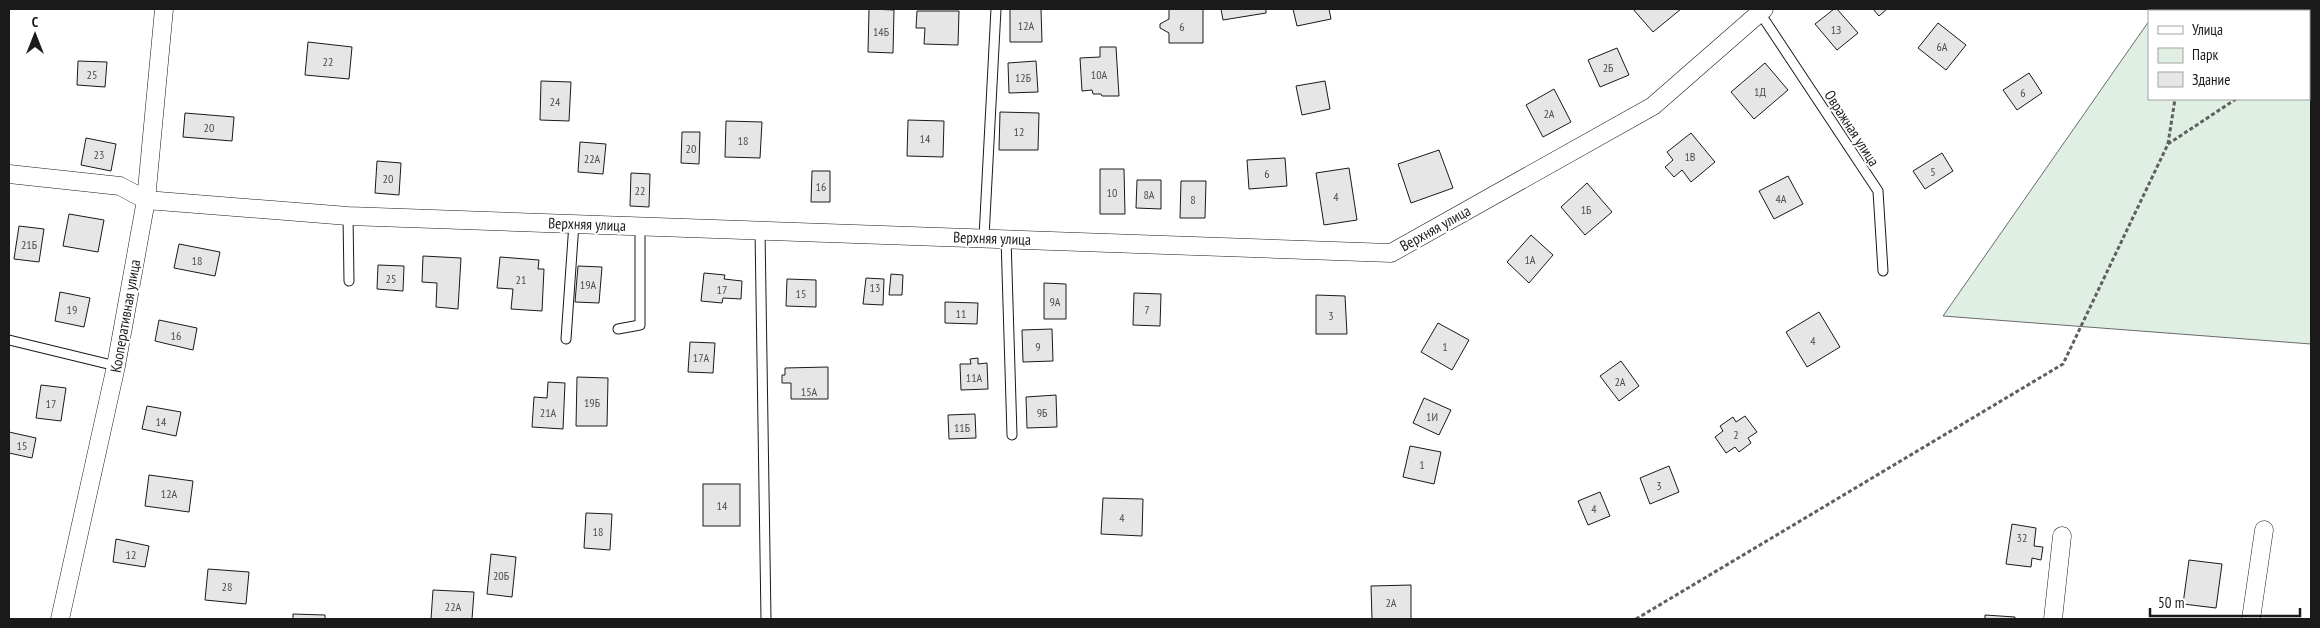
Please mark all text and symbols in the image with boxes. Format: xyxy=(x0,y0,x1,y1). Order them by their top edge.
north arrow xyxy=(10,10,60,60)
legend xyxy=(2148,10,2310,100)
text: С xyxy=(32,13,39,31)
house number: 12А xyxy=(1018,18,1035,33)
house number: 6 xyxy=(1179,19,1185,34)
text: Улица xyxy=(2192,20,2223,39)
house number: 1З xyxy=(1831,22,1841,37)
house number: 14Б xyxy=(873,24,889,39)
house number: 6А xyxy=(1936,39,1948,54)
text: Парк xyxy=(2192,45,2218,64)
house number: 22 xyxy=(323,54,333,69)
house number: 2Б xyxy=(1603,60,1613,75)
house number: 25 xyxy=(87,67,97,82)
house number: 10А xyxy=(1091,67,1108,82)
house number: 12Б xyxy=(1015,70,1031,85)
text: Здание xyxy=(2192,70,2230,89)
house number: 1Д xyxy=(1754,84,1766,99)
house number: 6 xyxy=(2020,85,2026,100)
street label: Овражная улица xyxy=(1820,86,1884,170)
house number: 24 xyxy=(550,94,561,109)
house number: 2А xyxy=(1543,106,1555,121)
house number: 20 xyxy=(204,120,214,135)
house number: 12 xyxy=(1014,124,1024,139)
house number: 14 xyxy=(920,131,931,146)
house number: 18 xyxy=(738,133,748,148)
house number: 20 xyxy=(686,141,696,156)
house number: 23 xyxy=(94,147,104,162)
house number: 1В xyxy=(1684,149,1696,164)
house number: 22А xyxy=(584,151,601,166)
house number: 5 xyxy=(1930,164,1936,179)
house number: 6 xyxy=(1264,166,1270,181)
house number: 20 xyxy=(383,171,393,186)
house number: 16 xyxy=(816,179,826,194)
house number: 22 xyxy=(635,183,645,198)
house number: 10 xyxy=(1107,185,1117,200)
house number: 8А xyxy=(1143,187,1155,202)
house number: 4 xyxy=(1333,189,1339,204)
house number: 4А xyxy=(1775,191,1787,206)
house number: 8 xyxy=(1190,192,1196,207)
street label: Верхняя улица xyxy=(1396,201,1474,255)
house number: 1Б xyxy=(1581,202,1591,217)
street label: Верхняя улица xyxy=(548,213,626,235)
street label: Верхняя улица xyxy=(953,227,1031,249)
house number: 21Б xyxy=(21,237,37,252)
house number: 1А xyxy=(1524,252,1536,267)
house number: 18 xyxy=(192,253,202,268)
street label: Кооперативная улица xyxy=(106,258,144,374)
house number: 25 xyxy=(386,271,396,286)
house number: 21 xyxy=(516,272,526,287)
house number: 19А xyxy=(580,277,597,292)
house number: 13 xyxy=(870,280,880,295)
house number: 17 xyxy=(717,282,727,297)
house number: 15 xyxy=(796,286,806,301)
house number: 9А xyxy=(1049,294,1061,309)
house number: 19 xyxy=(67,302,77,317)
house number: 7 xyxy=(1144,302,1150,317)
house number: 11 xyxy=(956,306,966,321)
house number: 3 xyxy=(1328,308,1334,323)
house number: 16 xyxy=(171,328,181,343)
house number: 4 xyxy=(1810,333,1816,348)
house number: 9 xyxy=(1035,339,1041,354)
house number: 1 xyxy=(1442,339,1448,354)
house number: 17А xyxy=(693,350,710,365)
house number: 11А xyxy=(966,370,983,385)
house number: 2А xyxy=(1614,374,1626,389)
house number: 15А xyxy=(801,384,818,399)
house number: 19Б xyxy=(584,395,600,410)
house number: 17 xyxy=(46,396,56,411)
house number: 21А xyxy=(540,405,557,420)
house number: 9Б xyxy=(1037,405,1047,420)
house number: 1И xyxy=(1426,409,1438,424)
house number: 14 xyxy=(156,414,167,429)
house number: 11Б xyxy=(954,420,970,435)
house number: 2 xyxy=(1733,427,1739,442)
house number: 15 xyxy=(17,438,27,453)
house number: 1 xyxy=(1419,457,1425,472)
house number: 3 xyxy=(1656,478,1662,493)
house number: 12А xyxy=(161,486,178,501)
house number: 14 xyxy=(717,498,728,513)
house number: 4 xyxy=(1591,501,1597,516)
house number: 4 xyxy=(1119,510,1125,525)
house number: 18 xyxy=(593,524,603,539)
house number: 32 xyxy=(2017,530,2027,545)
house number: 12 xyxy=(126,547,136,562)
house number: 20Б xyxy=(493,568,509,583)
house number: 28 xyxy=(222,579,232,594)
scale bar xyxy=(2150,586,2300,618)
text: 50 m xyxy=(2158,593,2184,612)
house number: 2А xyxy=(1385,595,1397,610)
house number: 22А xyxy=(445,599,462,614)

